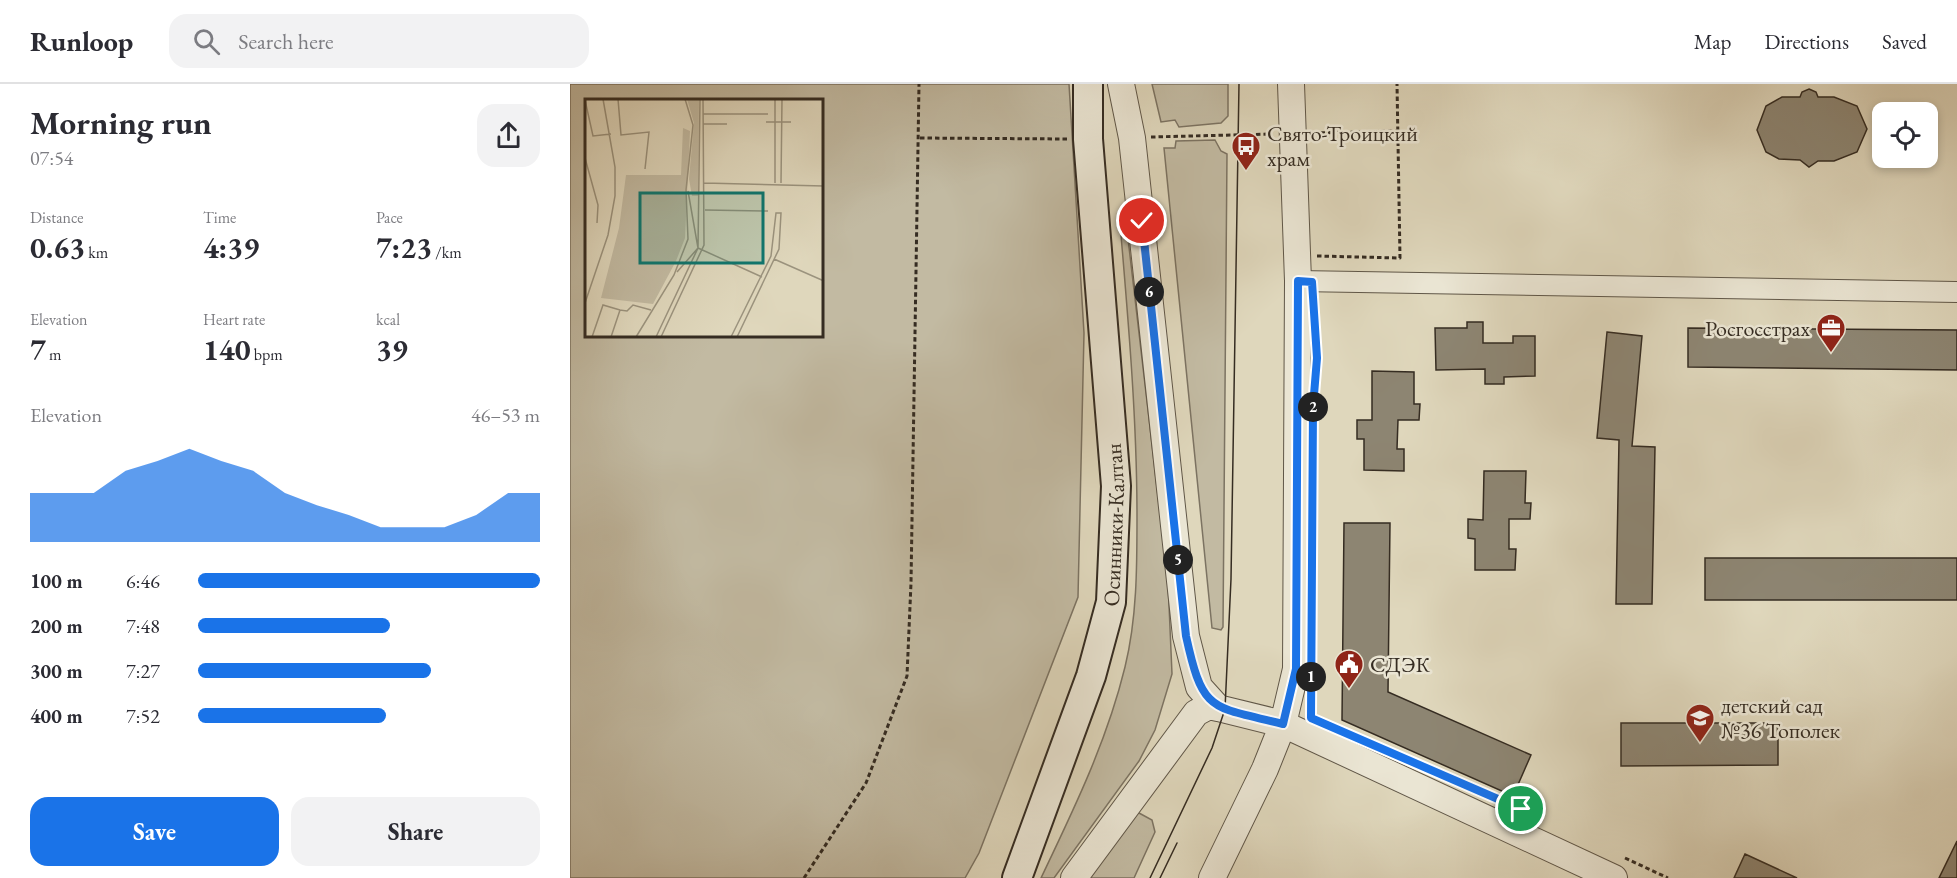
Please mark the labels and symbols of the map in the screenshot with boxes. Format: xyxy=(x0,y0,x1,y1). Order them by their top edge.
inset map xyxy=(585,99,824,338)
place label: Свято-Троицкий храм xyxy=(1267,119,1418,173)
bus stop icon: Свято-Троицкий храм xyxy=(1230,130,1262,172)
pin xyxy=(1116,195,1167,246)
pin: 6 xyxy=(1134,277,1164,307)
office icon: Росгосстрах xyxy=(1815,312,1847,354)
place label: Росгосстрах xyxy=(1705,314,1811,343)
pin: 2 xyxy=(1298,392,1328,422)
street label: Осинники-Калтан xyxy=(1096,442,1131,607)
pin: 5 xyxy=(1163,545,1193,575)
public building icon: СДЭК xyxy=(1333,648,1365,690)
place label: СДЭК xyxy=(1370,650,1430,679)
pin: 1 xyxy=(1296,662,1326,692)
place label: детский сад №36 Тополек xyxy=(1721,691,1840,745)
school or university icon: детский сад №36 Тополек xyxy=(1684,702,1716,744)
pin xyxy=(1495,783,1546,834)

